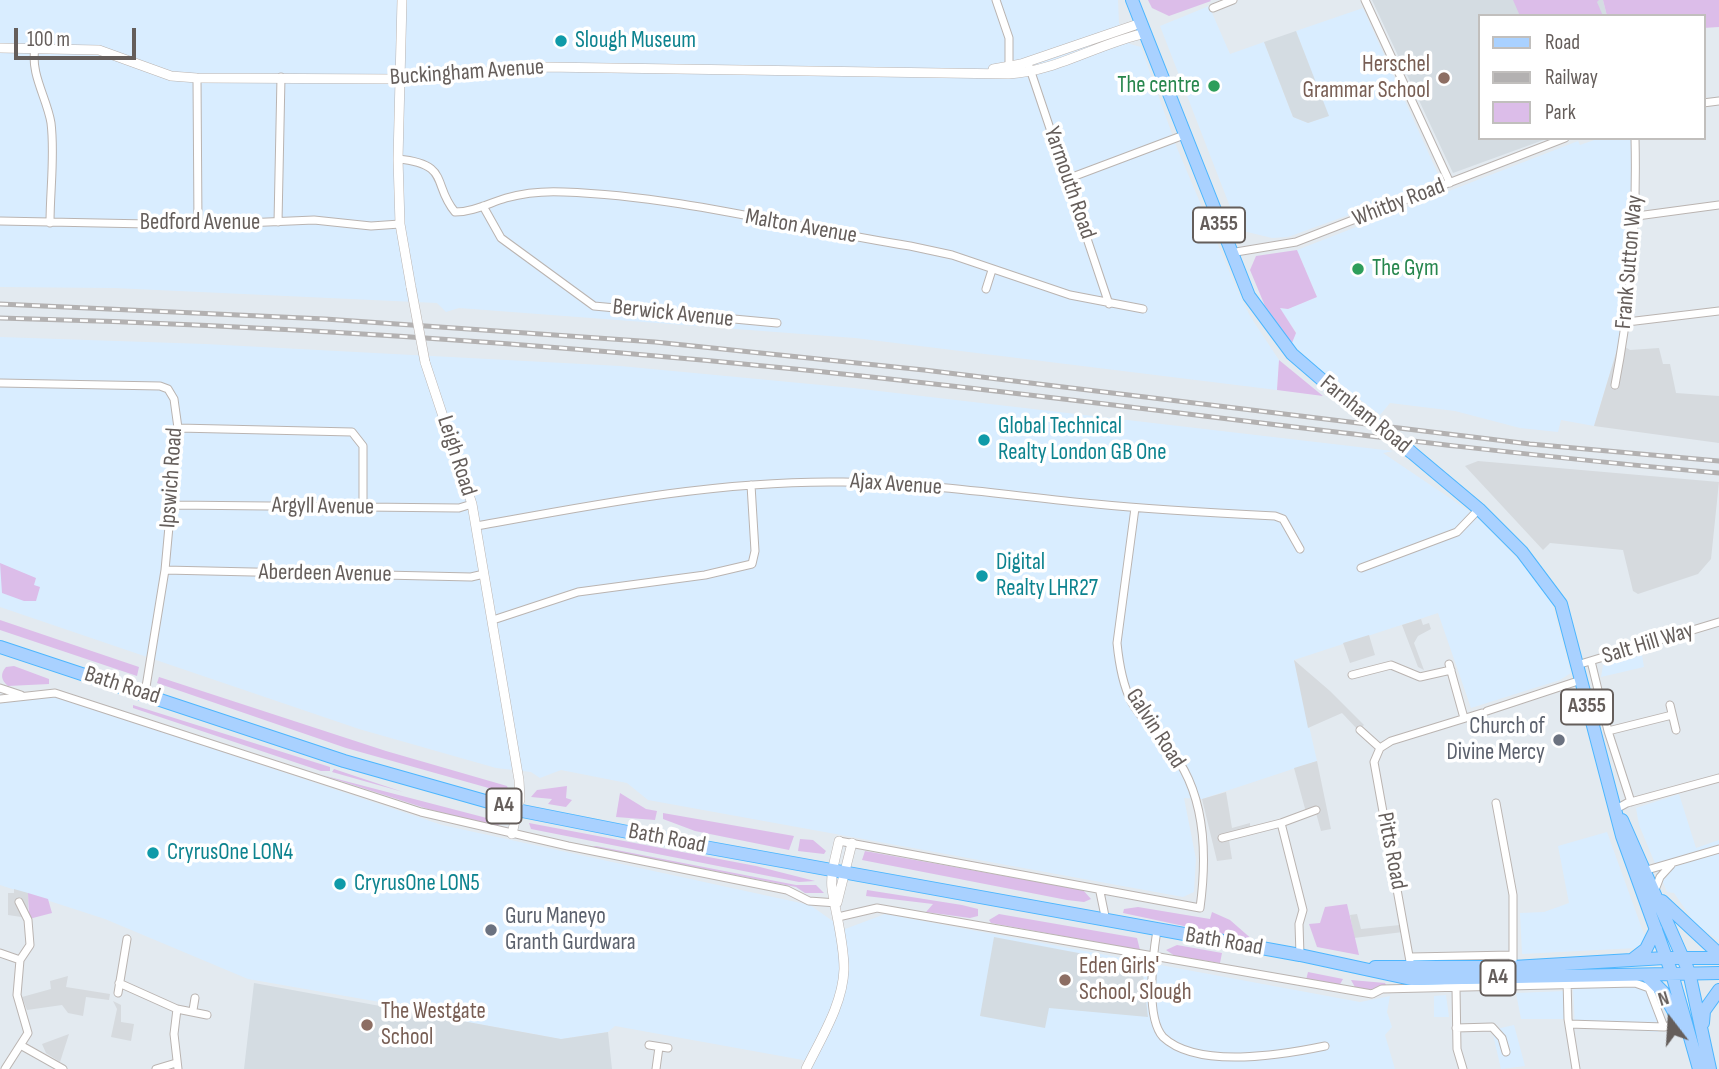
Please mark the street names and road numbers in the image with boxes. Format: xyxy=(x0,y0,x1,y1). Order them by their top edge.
street label: Buckingham Avenue xyxy=(389,54,545,92)
street label: Yarmouth Road xyxy=(1037,123,1101,243)
street label: Whitby Road xyxy=(1349,173,1449,233)
street label: Frank Sutton Way xyxy=(1610,194,1650,330)
street label: Malton Avenue xyxy=(743,204,859,250)
road number: A355 xyxy=(1193,208,1245,243)
street label: Bedford Avenue xyxy=(140,209,260,237)
street label: Berwick Avenue xyxy=(611,294,735,334)
street label: Farnham Road xyxy=(1314,370,1416,460)
street label: Leigh Road xyxy=(430,412,482,500)
street label: Ipswich Road xyxy=(155,427,189,529)
street label: Ajax Avenue xyxy=(849,468,943,502)
street label: Argyll Avenue xyxy=(272,492,374,522)
street label: Aberdeen Avenue xyxy=(258,559,392,589)
street label: Salt Hill Way xyxy=(1599,617,1697,671)
street label: Bath Road xyxy=(81,661,163,711)
street label: Galvin Road xyxy=(1119,684,1191,774)
road number: A355 xyxy=(1561,690,1613,724)
road number: A4 xyxy=(486,788,522,824)
street label: Pitts Road xyxy=(1370,810,1412,892)
street label: Bath Road xyxy=(626,818,708,860)
street label: Bath Road xyxy=(1183,922,1265,962)
road number: A4 xyxy=(1480,960,1516,996)

